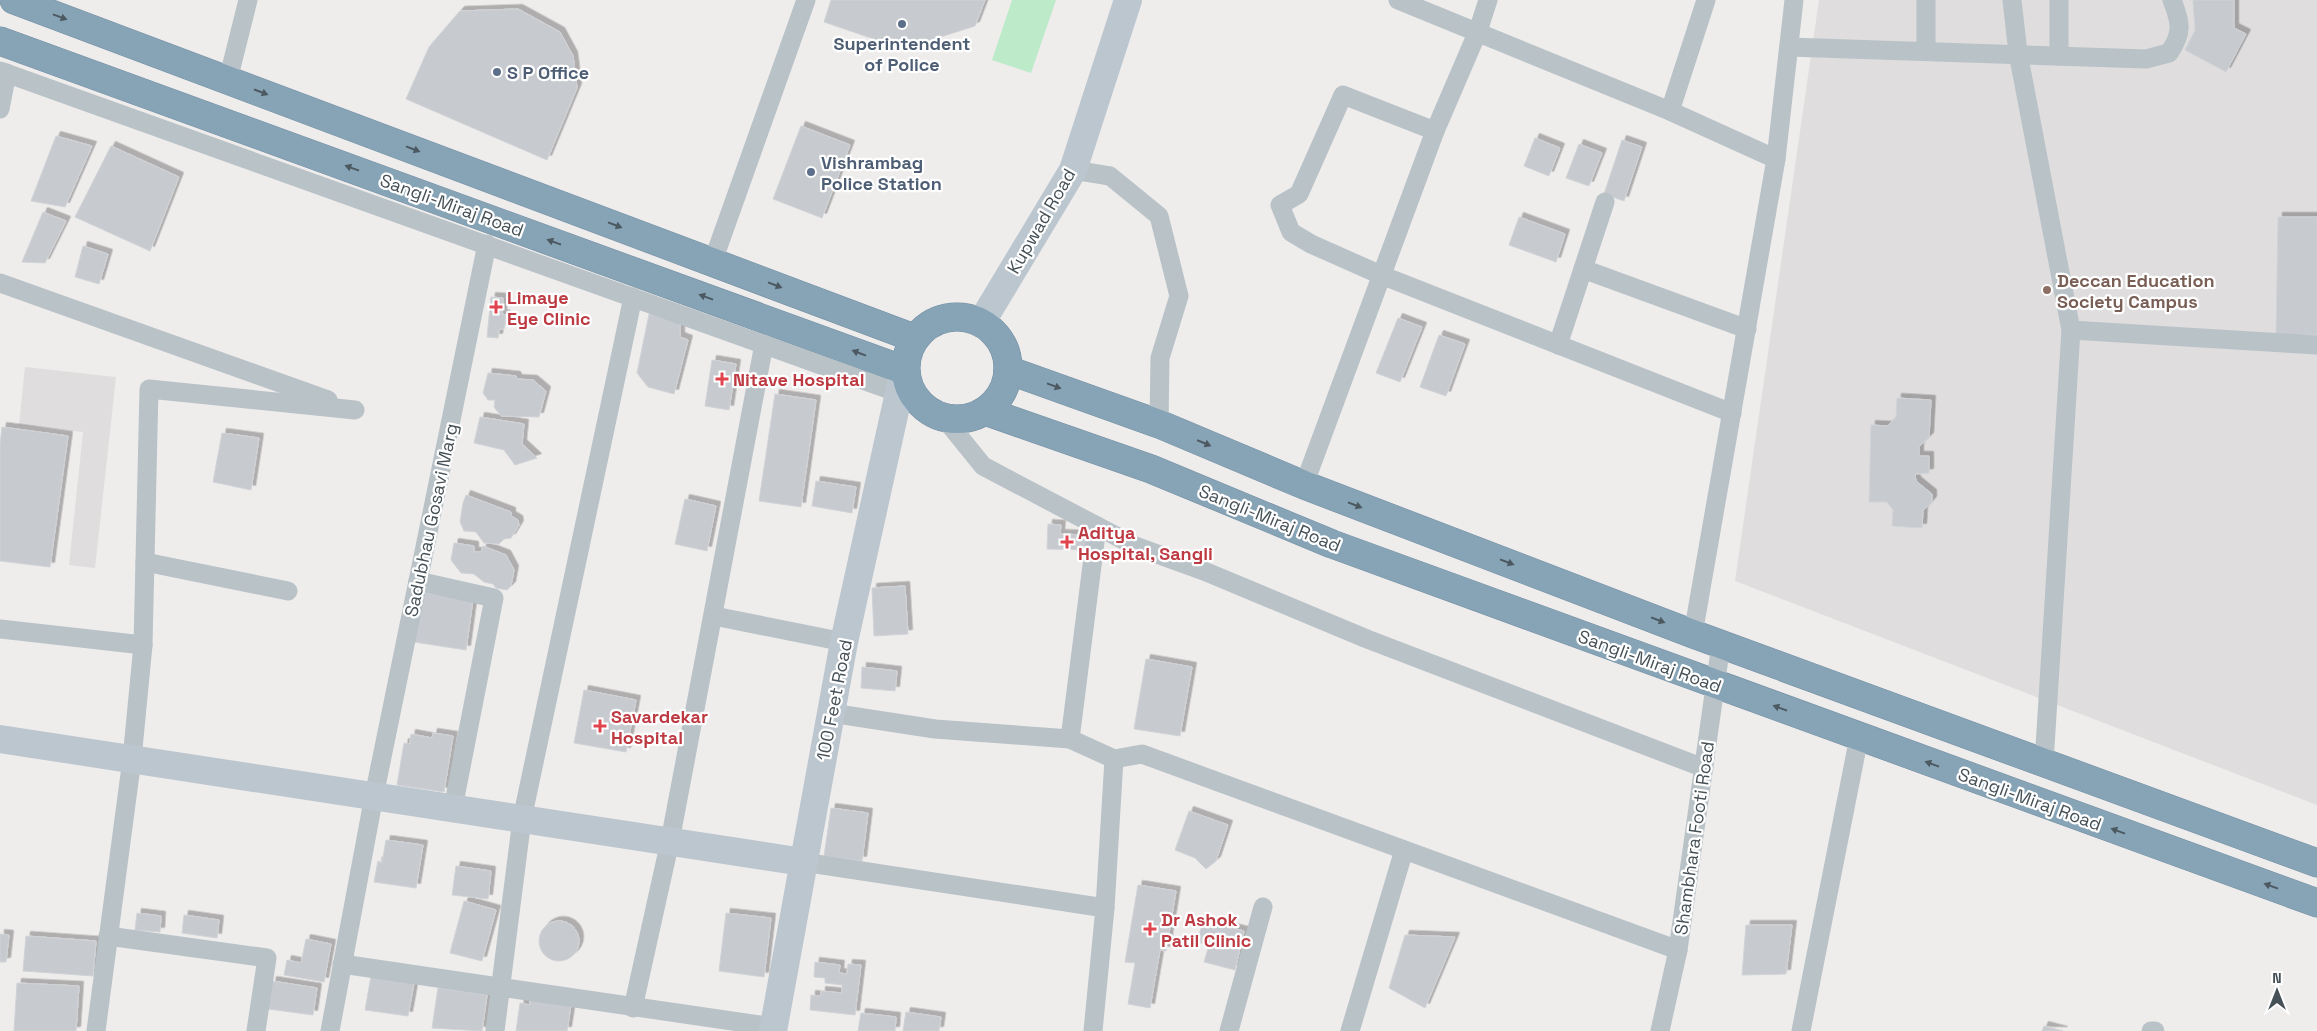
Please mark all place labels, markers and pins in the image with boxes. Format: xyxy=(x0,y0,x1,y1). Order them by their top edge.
marker: Superintendent of Police xyxy=(896,18,908,30)
place label: Superintendent of Police xyxy=(834,32,970,76)
place label: S P Office xyxy=(507,61,589,84)
marker: S P Office xyxy=(491,66,503,78)
place label: Vishrambag Police Station xyxy=(821,151,942,195)
marker: Vishrambag Police Station xyxy=(805,166,817,178)
place label: Deccan Education Society Campus xyxy=(2057,269,2214,313)
marker: Deccan Education Society Campus xyxy=(2041,284,2053,296)
place label: Limaye Eye Clinic xyxy=(507,286,591,330)
marker: Limaye Eye Clinic xyxy=(489,300,503,314)
place label: Nitave Hospital xyxy=(733,368,864,391)
marker: Nitave Hospital xyxy=(715,372,729,386)
place label: Aditya Hospital, Sangli xyxy=(1078,521,1213,565)
marker: Aditya Hospital, Sangli xyxy=(1060,535,1074,549)
place label: Savardekar Hospital xyxy=(611,705,708,749)
marker: Savardekar Hospital xyxy=(593,719,607,733)
place label: Dr Ashok Patil Clinic xyxy=(1161,908,1251,952)
marker: Dr Ashok Patil Clinic xyxy=(1143,922,1157,936)

